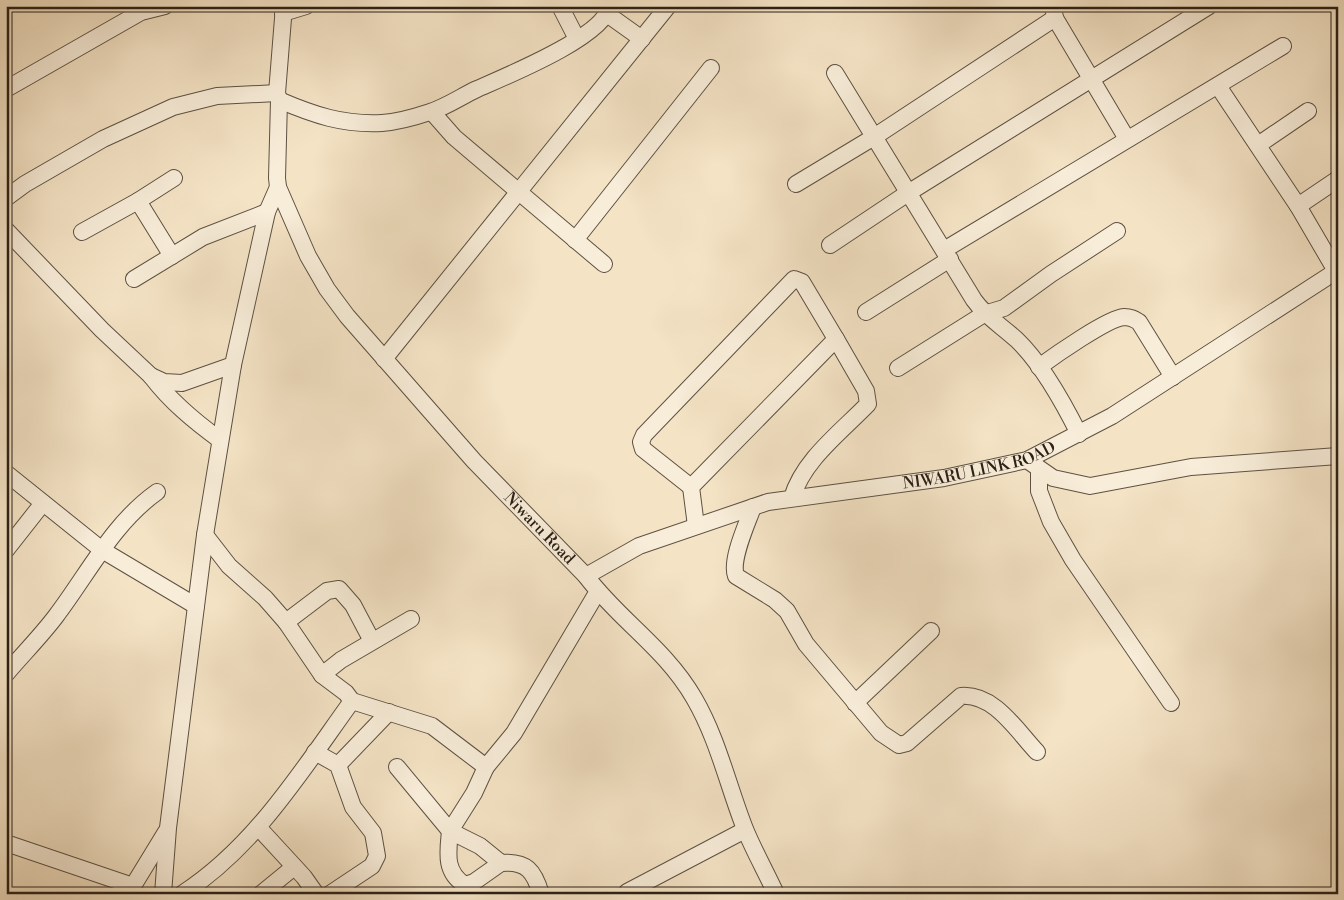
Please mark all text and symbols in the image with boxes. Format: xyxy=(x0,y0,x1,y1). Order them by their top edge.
street label: NIWARU LINK ROAD xyxy=(901,437,1059,494)
street label: Niwaru Road xyxy=(500,488,579,569)

